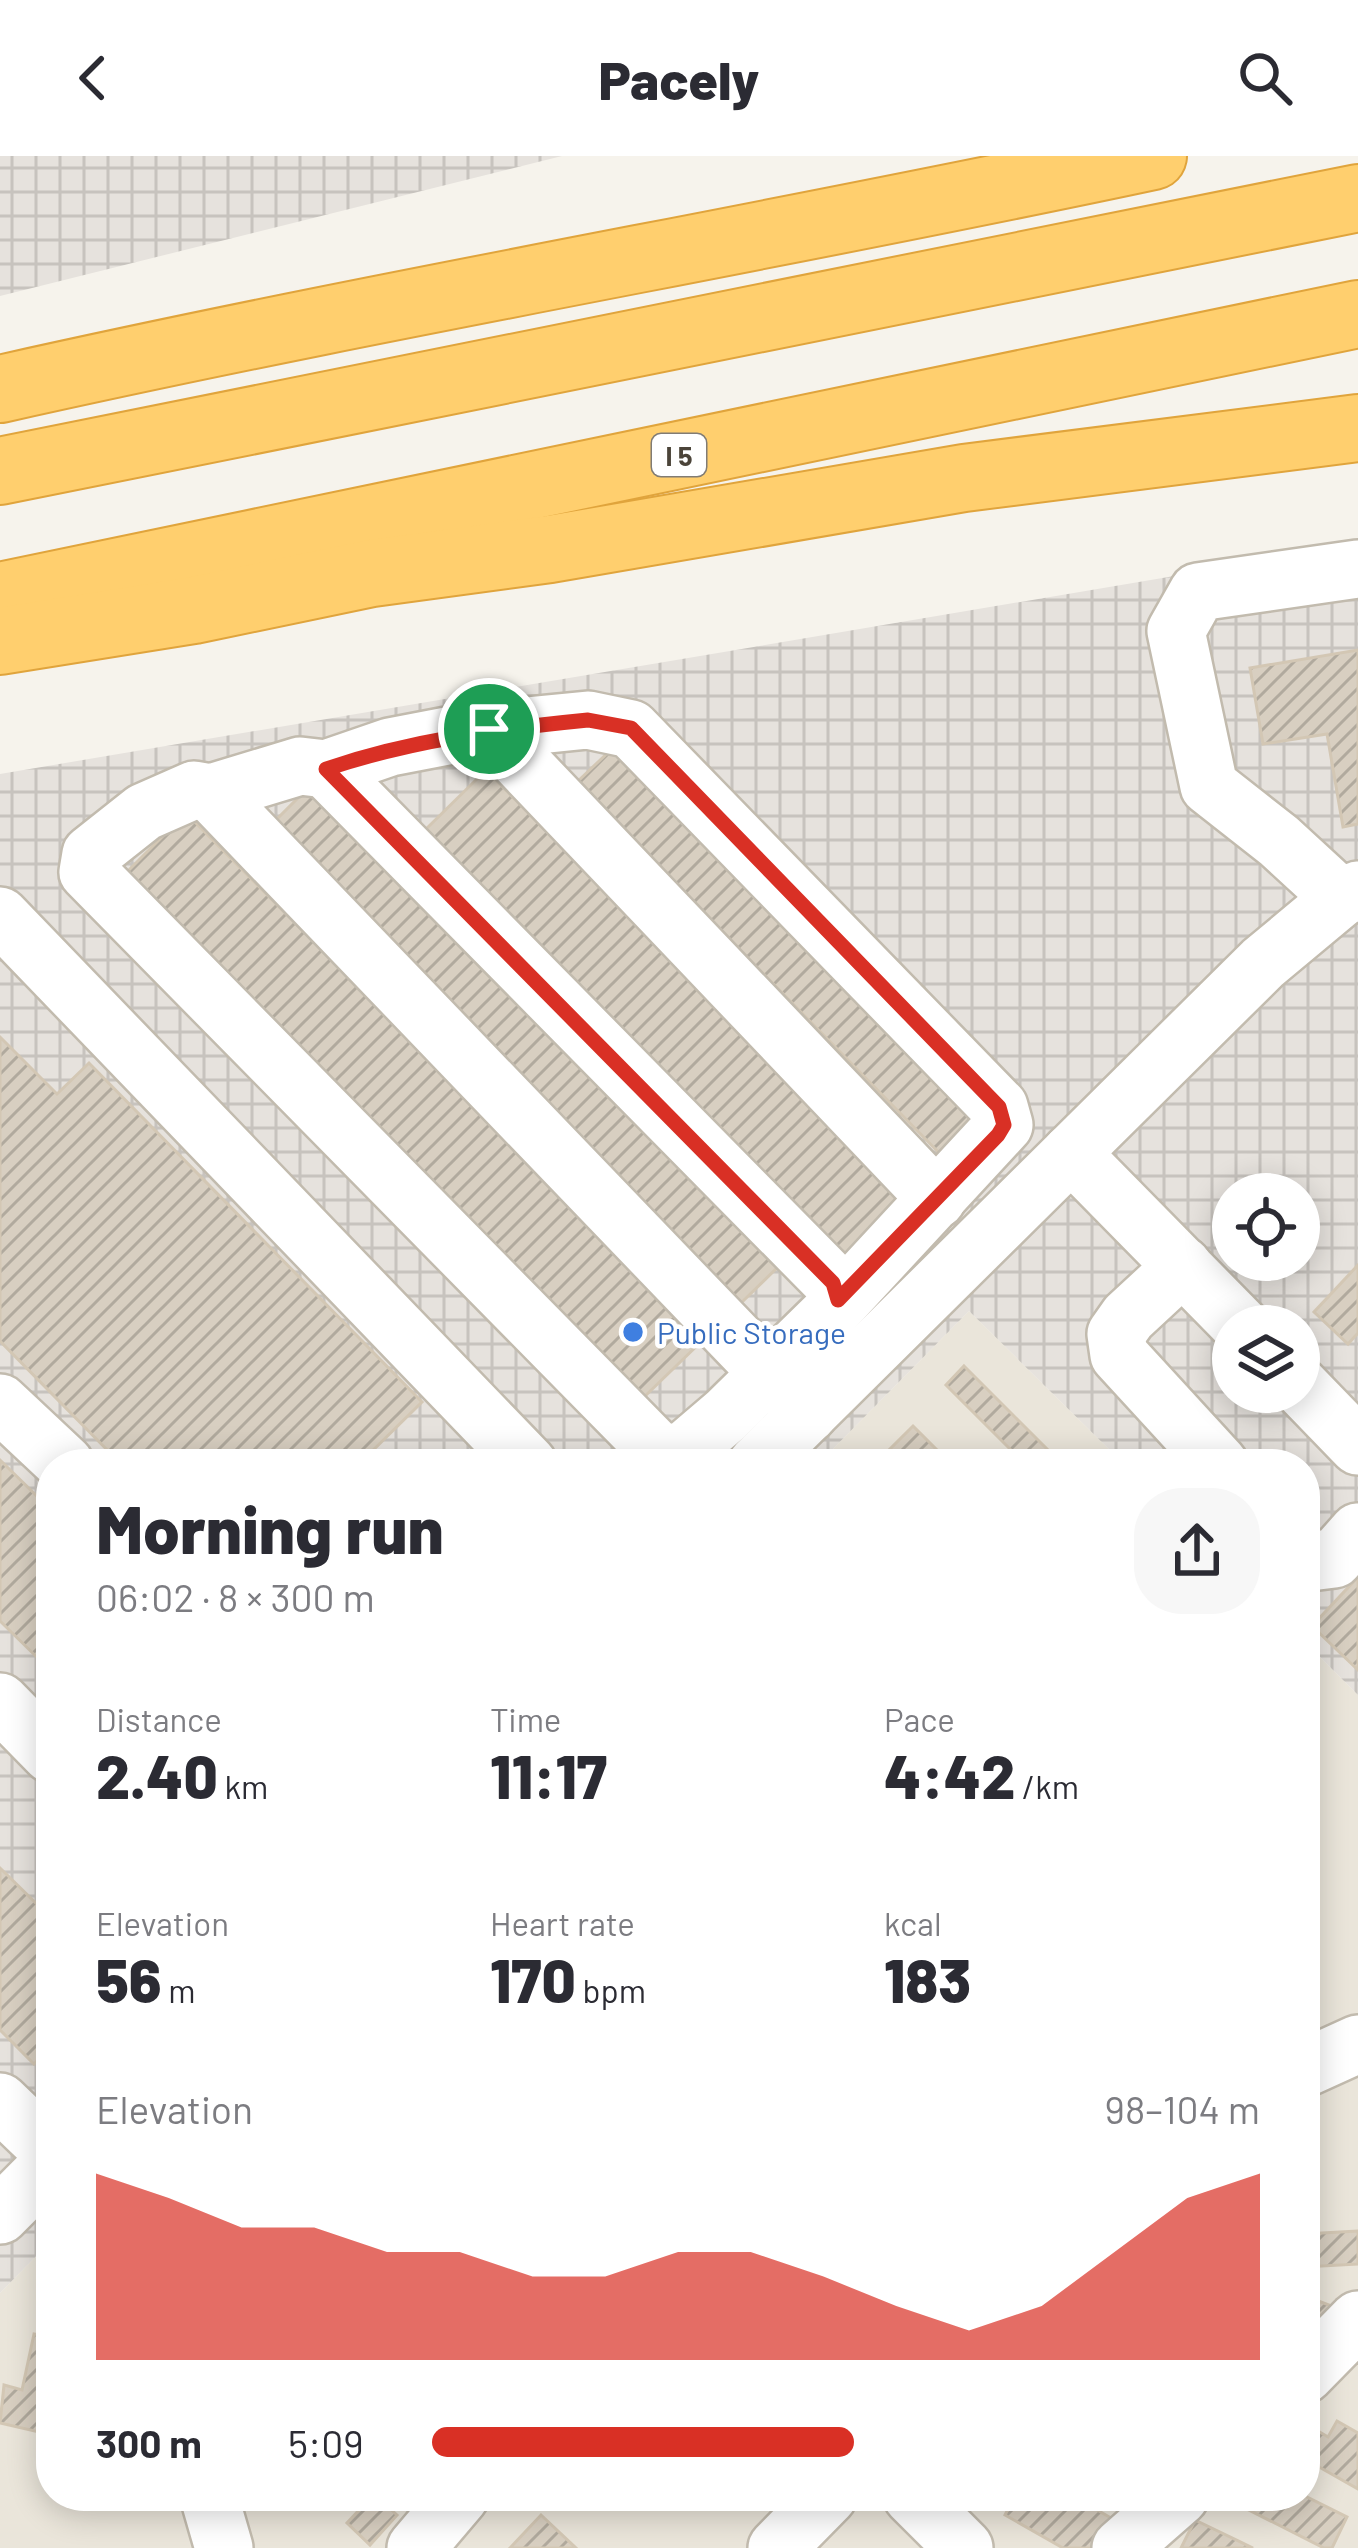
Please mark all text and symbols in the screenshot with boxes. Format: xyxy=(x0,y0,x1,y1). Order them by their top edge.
icon: back xyxy=(60,45,126,111)
icon: search xyxy=(1232,45,1298,111)
text: Pacely xyxy=(599,46,759,111)
road number: I 5 xyxy=(652,434,706,476)
pin xyxy=(438,678,540,780)
icon: arrive xyxy=(456,696,522,762)
map controls xyxy=(1212,1173,1320,1413)
button: locate xyxy=(1212,1173,1320,1281)
button: layers xyxy=(1212,1305,1320,1413)
place label: Public Storage xyxy=(657,1314,846,1350)
marker: Public Storage xyxy=(620,1319,646,1345)
text: Morning run xyxy=(96,1488,444,1567)
button: share xyxy=(1134,1488,1260,1614)
text: 06:02 · 8 × 300 m xyxy=(96,1573,375,1620)
text: Distance xyxy=(96,1699,222,1739)
text: Time xyxy=(490,1699,561,1739)
text: Pace xyxy=(884,1699,955,1739)
text: 2.40 xyxy=(96,1739,218,1811)
text: 11:17 xyxy=(490,1739,607,1811)
text: 4:42 xyxy=(884,1739,1015,1811)
text: km xyxy=(218,1766,268,1806)
text: /km xyxy=(1015,1766,1079,1806)
text: Elevation xyxy=(96,1903,229,1943)
text: Heart rate xyxy=(490,1903,635,1943)
text: kcal xyxy=(884,1903,942,1943)
text: 56 xyxy=(96,1943,162,2015)
text: 170 xyxy=(490,1943,576,2015)
text: 183 xyxy=(884,1943,971,2015)
text: m xyxy=(162,1970,195,2010)
text: bpm xyxy=(576,1970,646,2010)
text: Elevation xyxy=(96,2085,253,2132)
text: 98–104 m xyxy=(1105,2085,1260,2132)
text: 300 m xyxy=(96,2419,202,2466)
text: 5:09 xyxy=(288,2419,364,2466)

